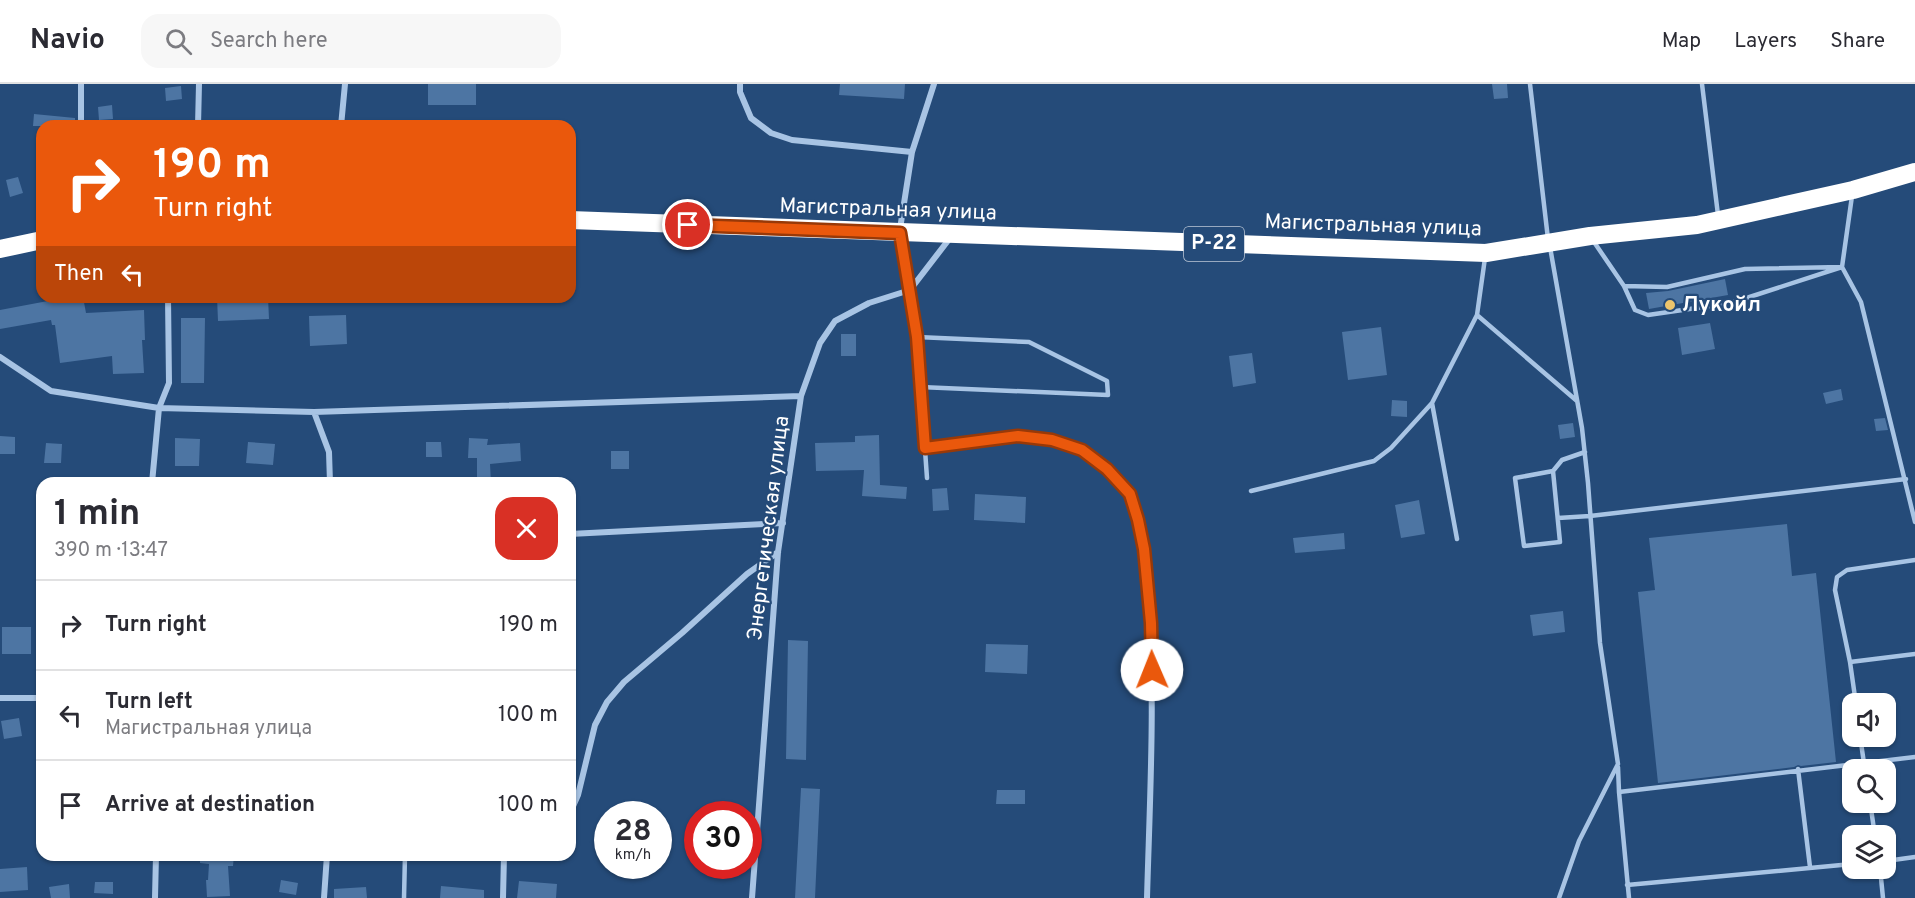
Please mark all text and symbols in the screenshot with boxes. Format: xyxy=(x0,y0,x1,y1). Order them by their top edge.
search box xyxy=(141,14,561,68)
text: Navio xyxy=(30,23,105,59)
icon: search xyxy=(162,25,195,58)
text: Search here xyxy=(210,28,327,55)
text: Map xyxy=(1662,28,1701,55)
text: Layers xyxy=(1734,28,1797,55)
text: Share xyxy=(1830,28,1885,55)
text: 190 m xyxy=(153,140,271,193)
icon: right xyxy=(54,144,132,222)
text: Turn right xyxy=(153,192,272,226)
street label: Магистральная улица xyxy=(779,193,997,227)
pin xyxy=(662,199,713,250)
icon: arrive xyxy=(671,208,704,241)
street label: Магистральная улица xyxy=(1264,209,1482,243)
road number: Р-22 xyxy=(1184,227,1244,261)
icon: left xyxy=(116,258,149,291)
text: Then xyxy=(54,261,104,288)
place label: Лукойл xyxy=(1682,292,1761,319)
marker: Лукойл xyxy=(1663,298,1677,312)
street label: Энергетическая улица xyxy=(742,414,796,642)
text: 1 min xyxy=(54,492,140,538)
button: close xyxy=(495,497,558,560)
text: 390 m · 13:47 xyxy=(54,538,168,564)
icon: right xyxy=(54,609,87,642)
text: Turn right xyxy=(105,612,207,639)
text: 190 m xyxy=(499,612,558,639)
position arrow xyxy=(1120,638,1184,702)
text: Turn left xyxy=(105,689,193,716)
map controls xyxy=(1842,693,1896,879)
button: sound xyxy=(1842,693,1896,747)
icon: left xyxy=(54,699,87,732)
text: 100 m xyxy=(498,702,558,729)
text: Магистральная улица xyxy=(105,716,312,742)
button: search xyxy=(1842,759,1896,813)
icon: arrive xyxy=(54,789,87,822)
text: Arrive at destination xyxy=(105,792,315,819)
text: 100 m xyxy=(498,792,558,819)
speed limit sign: 30 xyxy=(684,801,762,879)
text: 28 xyxy=(614,814,652,851)
button: layers xyxy=(1842,825,1896,879)
text: km/h xyxy=(615,846,651,865)

